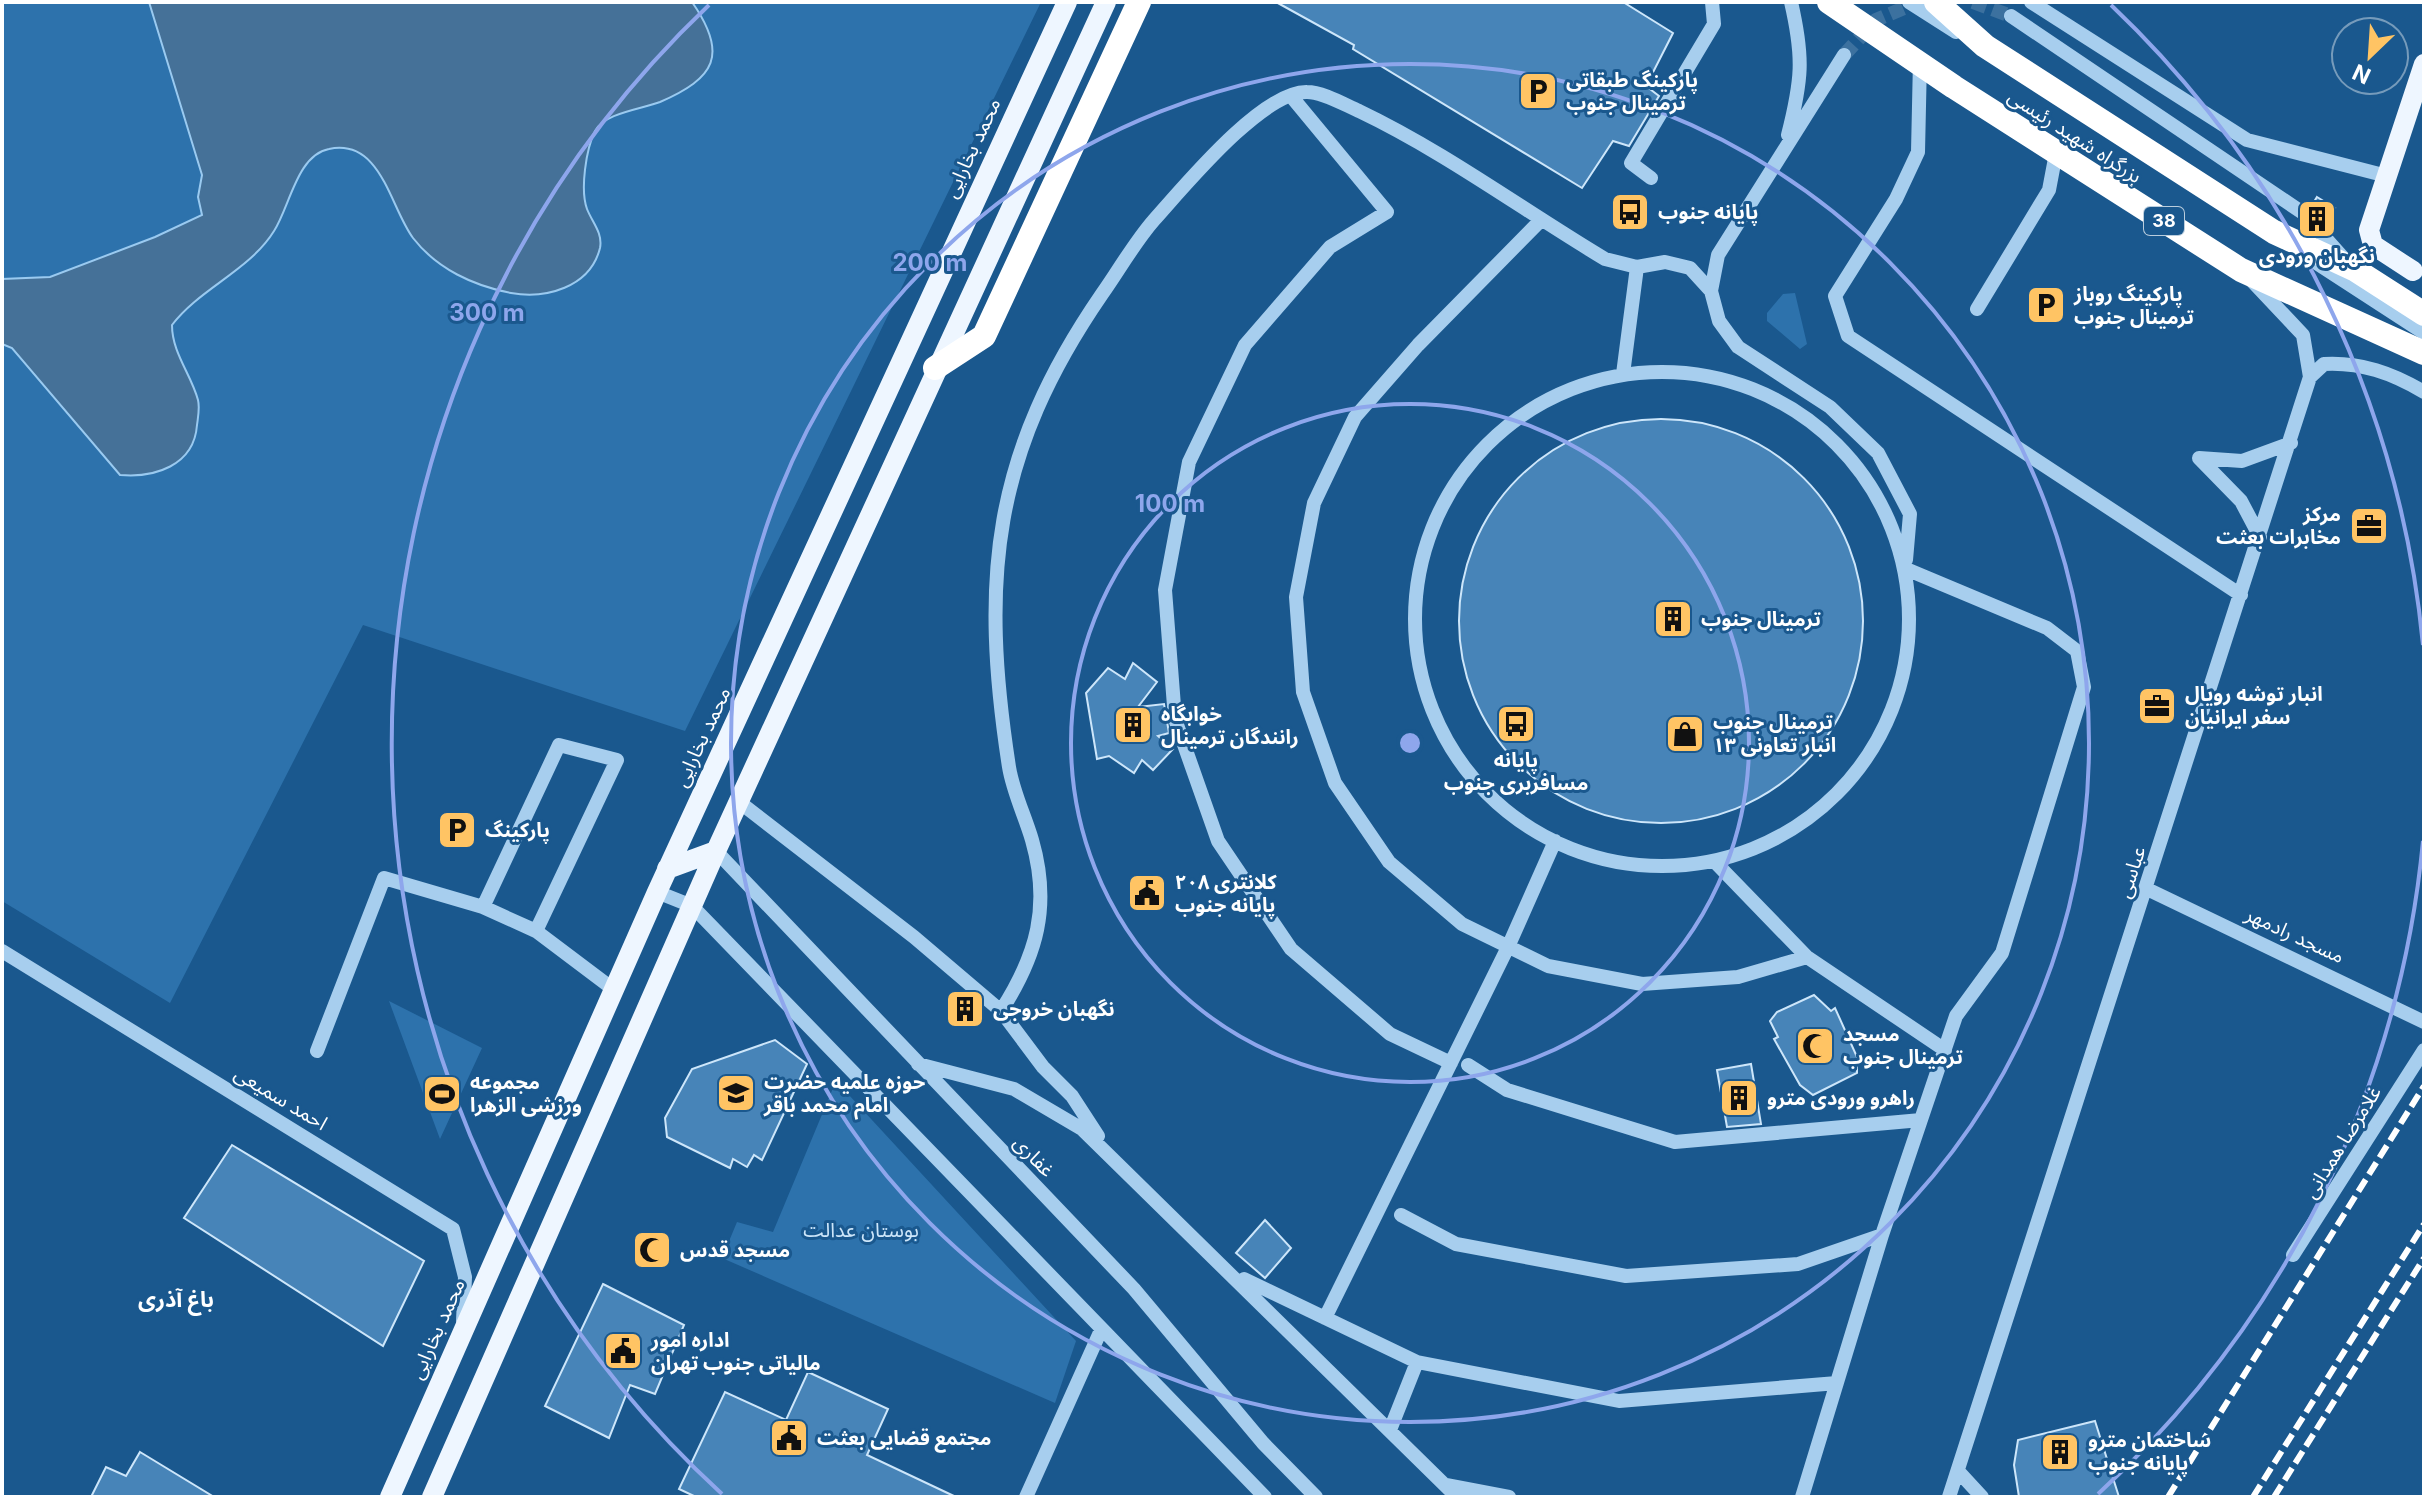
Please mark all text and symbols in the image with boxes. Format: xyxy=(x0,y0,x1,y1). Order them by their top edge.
north arrow xyxy=(2330,16,2410,96)
text: N xyxy=(2348,59,2375,89)
place label: پارکینگ طبقاتی ترمینال جنوب xyxy=(1566,68,1698,115)
parking icon: پارکینگ طبقاتی ترمینال جنوب xyxy=(1517,70,1559,112)
street label: بزرگراه شهید رئیسی xyxy=(2004,84,2146,188)
street label: محمد بخارایی xyxy=(938,94,1006,202)
bus stop icon: پایانه جنوب xyxy=(1609,191,1651,233)
building icon: نگهبان ورودی xyxy=(2296,198,2338,240)
place label: پایانه جنوب xyxy=(1658,200,1759,226)
road number: 38 xyxy=(2144,207,2184,235)
place label: نگهبان ورودی xyxy=(2259,244,2375,268)
text: 200 m xyxy=(892,248,968,277)
place label: پارکینگ روباز ترمینال جنوب xyxy=(2073,282,2194,329)
parking icon: پارکینگ روباز ترمینال جنوب xyxy=(2025,284,2067,326)
text: 300 m xyxy=(449,298,525,327)
text: 100 m xyxy=(1135,489,1205,518)
place label: مرکز مخابرات بعثت xyxy=(2216,502,2341,549)
office icon: مرکز مخابرات بعثت xyxy=(2348,505,2390,547)
building icon: ترمینال جنوب xyxy=(1652,598,1694,640)
place label: ترمینال جنوب xyxy=(1701,607,1821,631)
place label: انبار توشه رویال سفر ایرانیان xyxy=(2185,682,2323,729)
street label: محمد بخارایی xyxy=(668,683,736,791)
office icon: انبار توشه رویال سفر ایرانیان xyxy=(2136,685,2178,727)
place label: خوابگاه رانندگان ترمینال xyxy=(1161,702,1299,749)
bus stop icon: پایانه مسافربری جنوب xyxy=(1495,703,1537,745)
building icon: خوابگاه رانندگان ترمینال xyxy=(1112,704,1154,746)
place label: ترمینال جنوب انبار تعاونی ۱۳ xyxy=(1713,710,1836,757)
shop icon: ترمینال جنوب انبار تعاونی ۱۳ xyxy=(1664,713,1706,755)
centre of rings xyxy=(1396,729,1424,757)
place label: پایانه مسافربری جنوب xyxy=(1444,748,1588,795)
parking icon: پارکینگ xyxy=(436,809,478,851)
place label: پارکینگ xyxy=(485,818,550,844)
street label: عباسی xyxy=(2111,843,2151,901)
place label: کلانتری ۲۰۸ پایانه جنوب xyxy=(1175,870,1278,919)
public building icon: کلانتری ۲۰۸ پایانه جنوب xyxy=(1126,872,1168,914)
street label: مسجد رادمهر xyxy=(2241,901,2348,968)
building icon: نگهبان خروجی xyxy=(944,988,986,1030)
place label: نگهبان خروجی xyxy=(993,997,1115,1021)
place label: مسجد ترمینال جنوب xyxy=(1843,1022,1963,1069)
mosque icon: مسجد ترمینال جنوب xyxy=(1794,1025,1836,1067)
street label: احمد سمیعی xyxy=(230,1061,332,1135)
place label: مجموعه ورزشی الزهرا xyxy=(470,1070,582,1117)
place label: حوزه علمیه حضرت امام محمد باقر xyxy=(763,1070,926,1120)
school or university icon: حوزه علمیه حضرت امام محمد باقر xyxy=(715,1072,757,1114)
sports icon: مجموعه ورزشی الزهرا xyxy=(421,1073,463,1115)
building icon: راهرو ورودی مترو xyxy=(1718,1077,1760,1119)
street label: غلامرضا همدانی xyxy=(2298,1081,2386,1203)
place label: راهرو ورودی مترو xyxy=(1767,1086,1915,1110)
street label: غفاری xyxy=(1009,1130,1059,1182)
park label: بوستان عدالت xyxy=(803,1218,919,1242)
mosque icon: مسجد قدس xyxy=(631,1229,673,1271)
place label: مسجد قدس xyxy=(680,1238,790,1262)
street label: محمد بخارایی xyxy=(404,1275,470,1383)
district label: باغ آذری xyxy=(138,1286,214,1316)
place label: اداره امور مالیاتی جنوب تهران xyxy=(650,1328,821,1375)
public building icon: اداره امور مالیاتی جنوب تهران xyxy=(602,1330,644,1372)
public building icon: مجتمع قضایی بعثت xyxy=(768,1417,810,1459)
place label: مجتمع قضایی بعثت xyxy=(817,1426,991,1453)
place label: ساختمان مترو پایانه جنوب xyxy=(2088,1428,2211,1477)
building icon: ساختمان مترو پایانه جنوب xyxy=(2039,1431,2081,1473)

